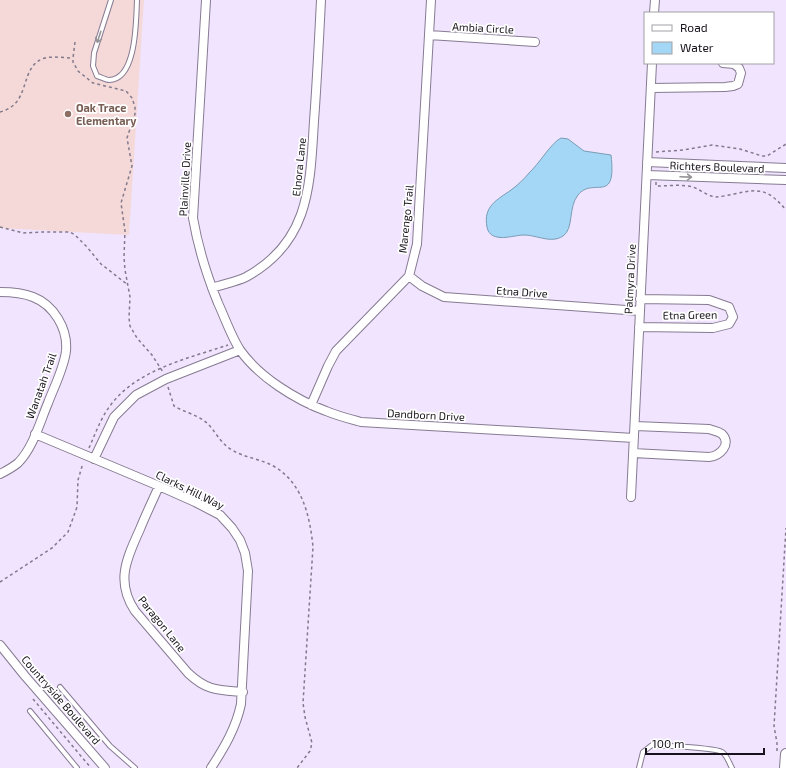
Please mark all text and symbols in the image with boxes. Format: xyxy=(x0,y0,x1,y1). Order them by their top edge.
legend xyxy=(644,12,774,64)
street label: Ambia Circle xyxy=(452,19,514,36)
text: Road xyxy=(680,20,708,34)
one-way arrow xyxy=(95,30,102,43)
text: Water xyxy=(680,40,714,54)
place label: Oak Trace Elementary xyxy=(76,101,137,128)
marker: Oak Trace Elementary xyxy=(63,109,73,119)
street label: Elnora Lane xyxy=(289,137,308,197)
street label: Plainville Drive xyxy=(176,141,193,217)
street label: Richters Boulevard xyxy=(669,158,765,175)
one-way arrow xyxy=(679,173,692,180)
street label: Marengo Trail xyxy=(395,183,416,254)
street label: Palmyra Drive xyxy=(621,243,638,314)
street label: Etna Drive xyxy=(496,283,548,300)
street label: Etna Green xyxy=(663,308,717,321)
street label: Wanatah Trail xyxy=(23,350,59,421)
street label: Dandborn Drive xyxy=(387,406,465,423)
street label: Clarks Hill Way xyxy=(154,467,227,512)
street label: Paragon Lane xyxy=(136,593,189,654)
street label: Countryside Boulevard xyxy=(19,653,104,747)
scale bar xyxy=(646,730,764,756)
text: 100 m xyxy=(652,736,684,750)

